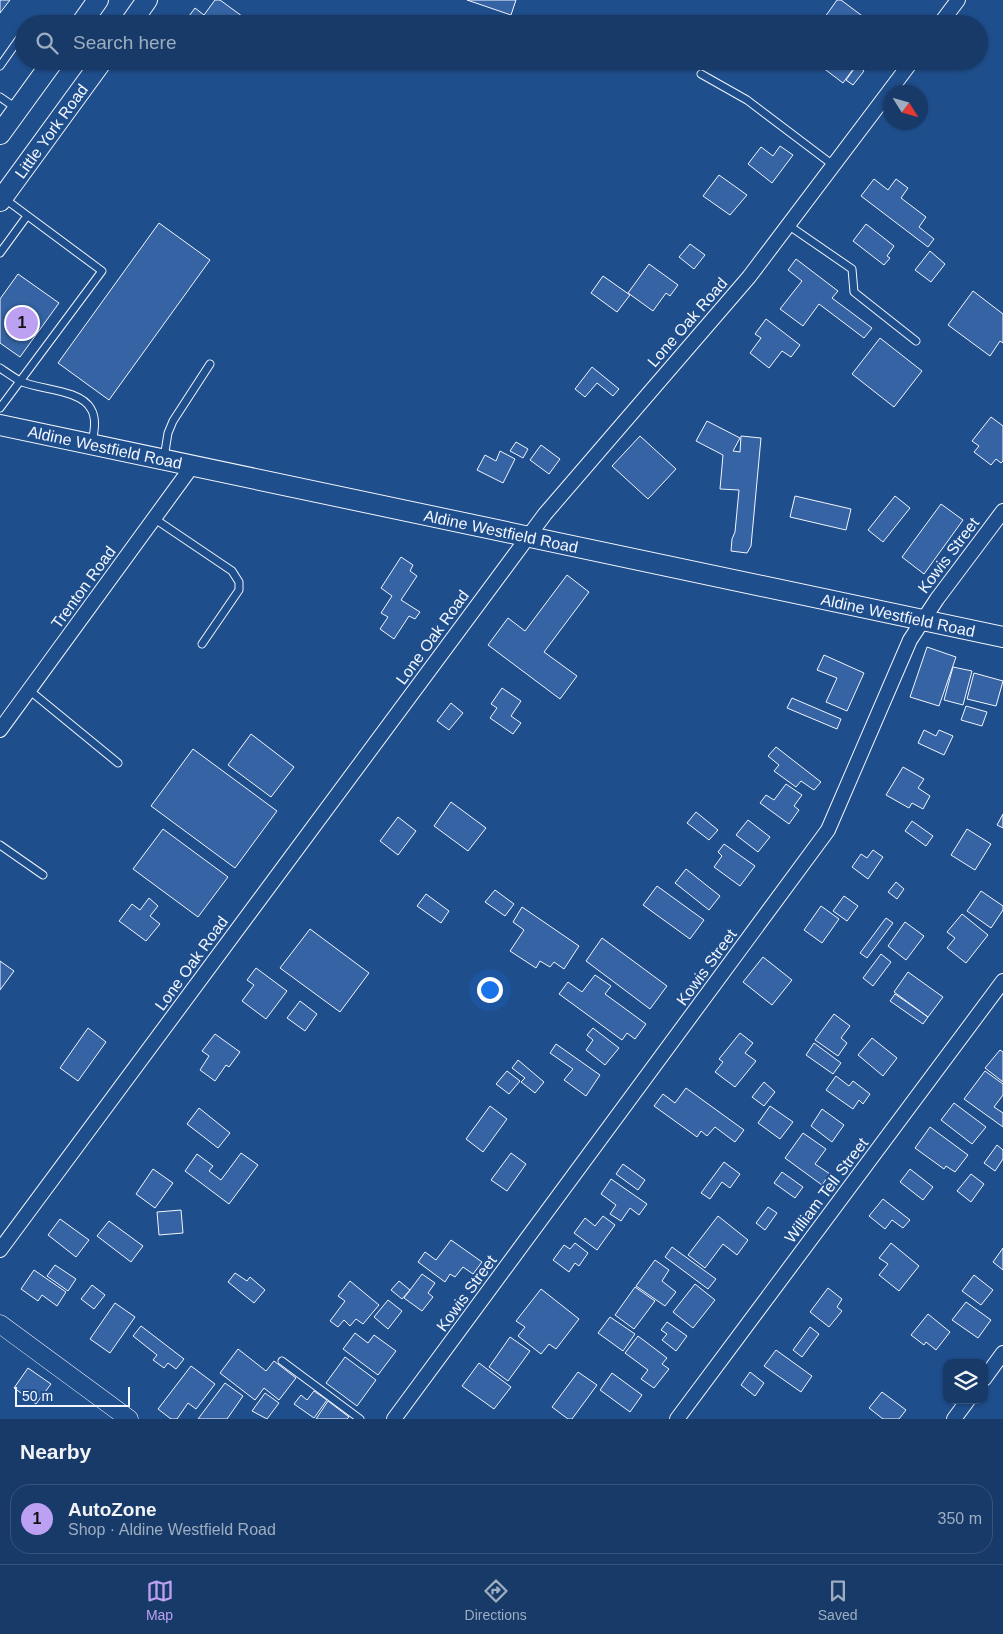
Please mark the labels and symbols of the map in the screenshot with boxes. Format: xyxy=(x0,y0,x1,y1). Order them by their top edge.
street label: Little York Road xyxy=(12,81,91,182)
north arrow xyxy=(883,85,928,130)
street label: Lone Oak Road xyxy=(644,274,731,370)
pin: 1 xyxy=(6,304,38,342)
street label: Aldine Westfield Road xyxy=(26,423,184,472)
street label: Aldine Westfield Road xyxy=(422,507,580,556)
street label: Kowis Street xyxy=(915,514,983,596)
street label: Trenton Road xyxy=(48,543,119,632)
street label: Lone Oak Road xyxy=(393,587,472,688)
street label: Aldine Westfield Road xyxy=(819,591,977,640)
street label: Lone Oak Road xyxy=(152,913,231,1014)
street label: Kowis Street xyxy=(673,926,740,1009)
your location xyxy=(477,977,503,1003)
street label: William Tell Street xyxy=(781,1134,872,1246)
street label: Kowis Street xyxy=(433,1252,500,1335)
scale bar xyxy=(15,1384,130,1407)

